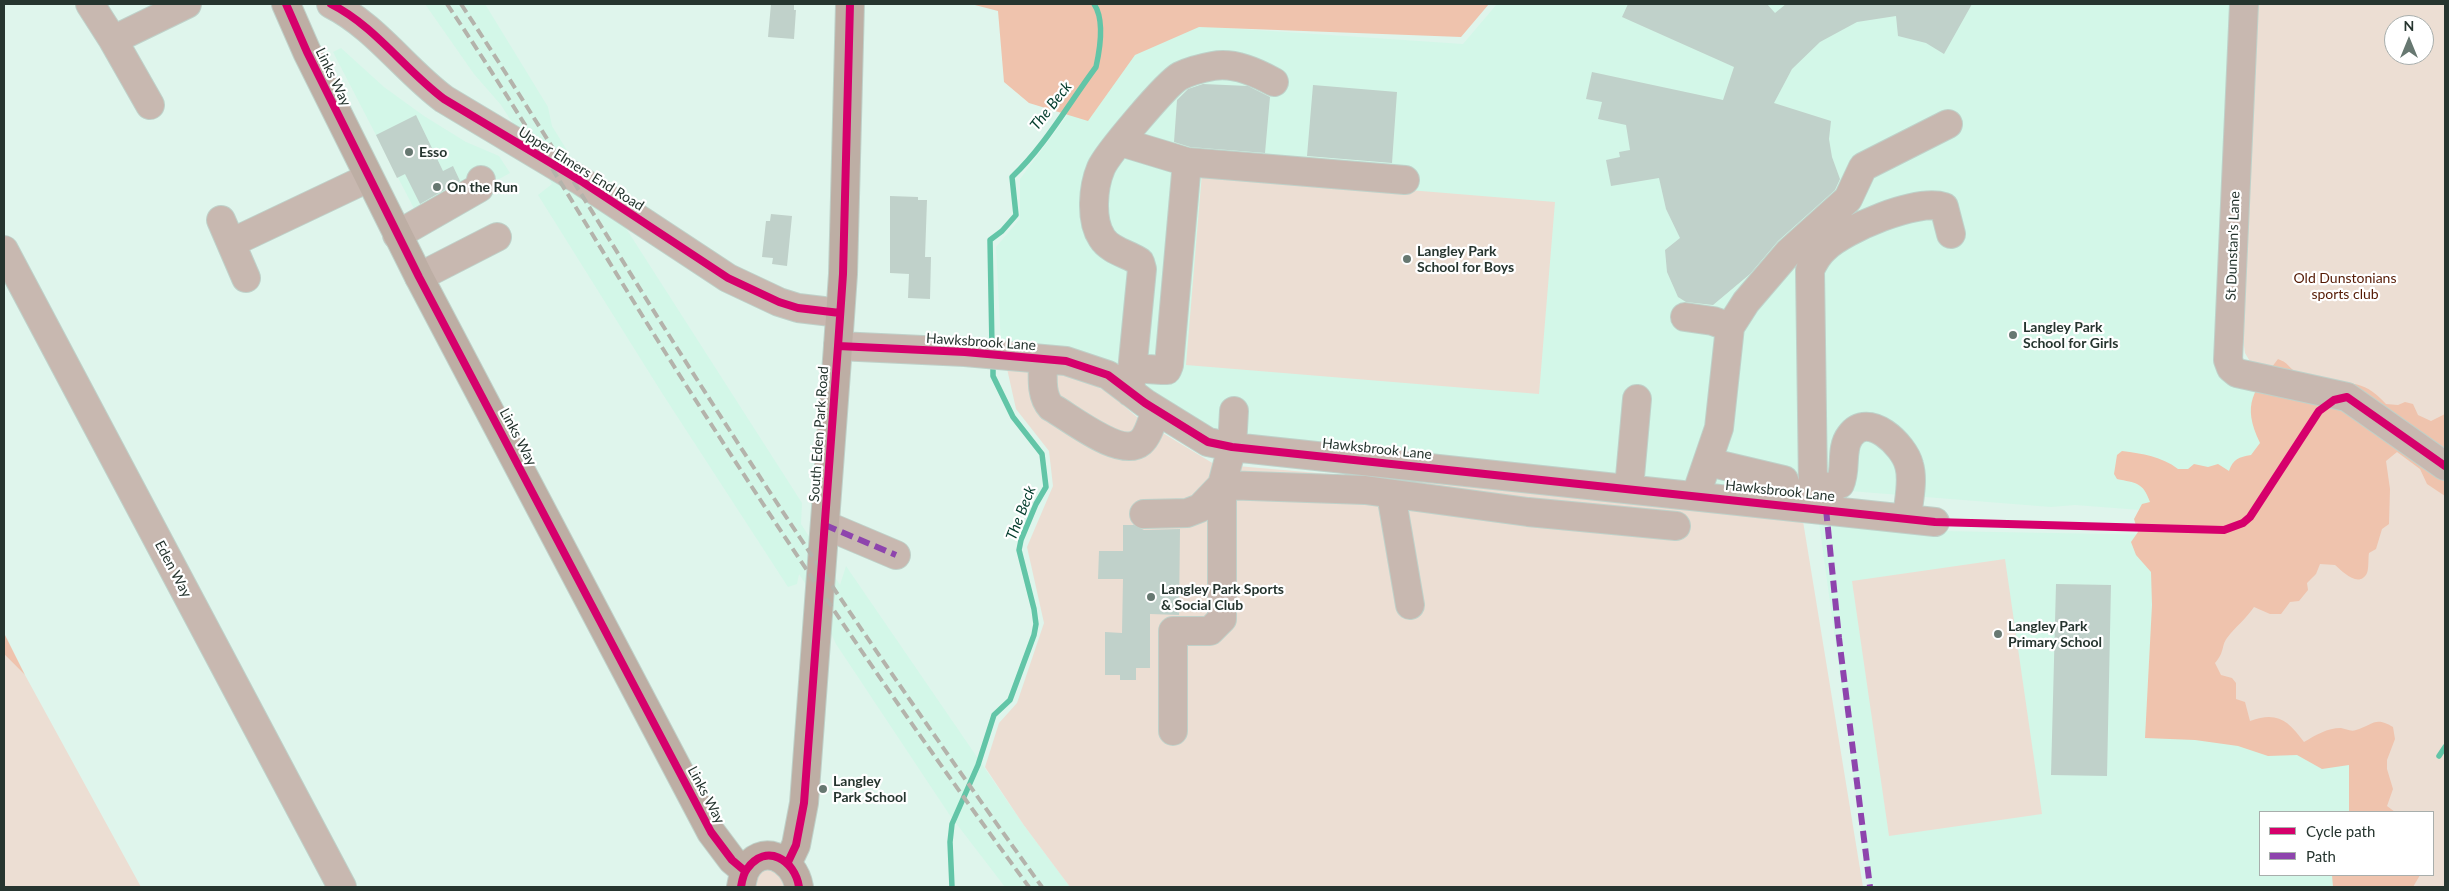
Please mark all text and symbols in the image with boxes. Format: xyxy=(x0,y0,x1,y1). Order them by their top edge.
north arrow xyxy=(2384,15,2434,65)
text: N xyxy=(2404,17,2414,34)
street label: Links Way xyxy=(312,45,354,109)
water label: The Beck xyxy=(1026,78,1076,134)
street label: Upper Elmers End Road xyxy=(515,123,647,215)
place label: Esso xyxy=(419,144,447,160)
marker: Esso xyxy=(403,146,415,158)
place label: On the Run xyxy=(447,179,518,195)
marker: On the Run xyxy=(431,181,443,193)
street label: St Dunstan's Lane xyxy=(2223,191,2243,301)
place label: Langley Park School for Boys xyxy=(1417,243,1514,276)
marker: Langley Park School for Boys xyxy=(1401,253,1413,265)
park label: Old Dunstonians sports club xyxy=(2294,270,2396,302)
place label: Langley Park School for Girls xyxy=(2023,319,2118,352)
marker: Langley Park School for Girls xyxy=(2007,329,2019,341)
street label: Hawksbrook Lane xyxy=(925,330,1037,354)
street label: South Eden Park Road xyxy=(806,366,832,502)
street label: Links Way xyxy=(496,405,540,469)
street label: Hawksbrook Lane xyxy=(1321,435,1433,463)
street label: Hawksbrook Lane xyxy=(1724,477,1836,505)
water label: The Beck xyxy=(1002,483,1040,543)
street label: Eden Way xyxy=(151,538,195,600)
place label: Langley Park Sports & Social Club xyxy=(1161,581,1284,614)
marker: Langley Park Sports & Social Club xyxy=(1145,591,1157,603)
place label: Langley Park Primary School xyxy=(2008,618,2102,650)
marker: Langley Park Primary School xyxy=(1992,628,2004,640)
street label: Links Way xyxy=(684,763,728,827)
place label: Langley Park School xyxy=(833,773,907,806)
marker: Langley Park School xyxy=(817,783,829,795)
legend xyxy=(2259,811,2434,876)
text: Cycle path xyxy=(2306,822,2375,840)
text: Path xyxy=(2306,847,2336,865)

